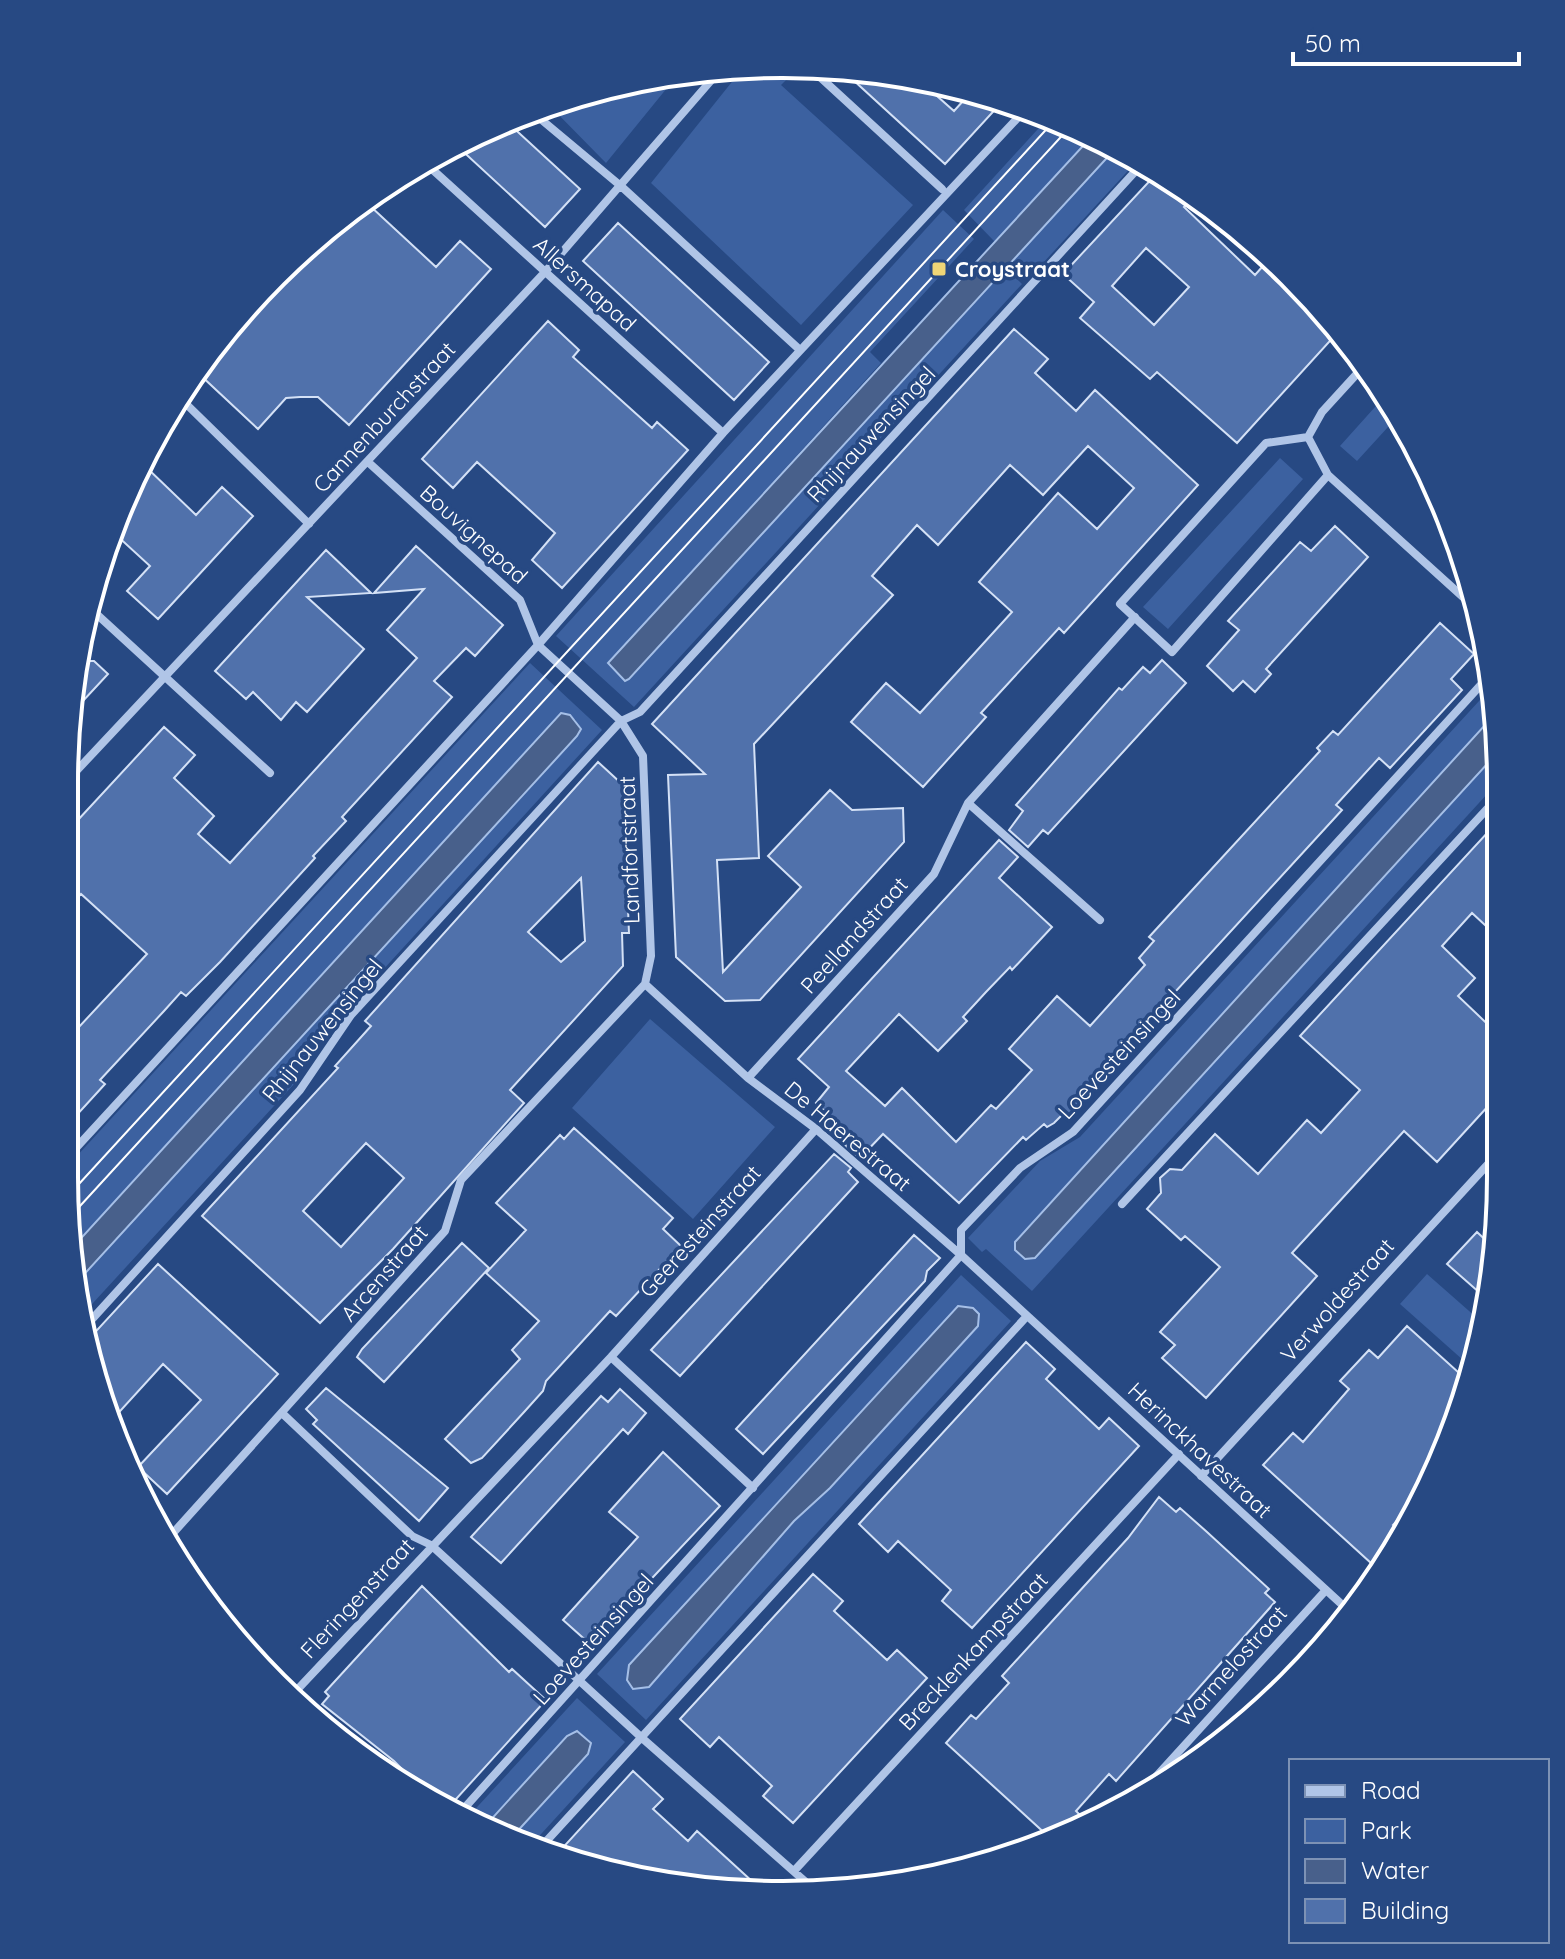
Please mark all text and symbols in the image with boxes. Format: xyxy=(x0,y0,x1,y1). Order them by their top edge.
scale bar xyxy=(1293,16,1519,66)
text: 50 m xyxy=(1305,28,1361,58)
street label: Allersmapad xyxy=(528,231,642,337)
place label: Croystraat xyxy=(955,255,1070,283)
marker: Croystraat xyxy=(930,260,948,278)
street label: Cannenburchstraat xyxy=(307,336,461,498)
street label: Rhijnauwensingel xyxy=(801,360,941,508)
street label: Bouvignepad xyxy=(414,478,534,590)
street label: Landfortstraat xyxy=(612,775,646,925)
street label: Peellandstraat xyxy=(794,871,914,999)
street label: Rhijnauwensingel xyxy=(256,953,388,1107)
street label: Loevesteinsingel xyxy=(1052,983,1186,1125)
street label: De Haerestraat xyxy=(779,1075,917,1197)
street label: Geeresteinstraat xyxy=(633,1159,767,1303)
street label: Arcenstraat xyxy=(334,1219,434,1327)
street label: Verwoldestraat xyxy=(1274,1232,1400,1368)
street label: Herinckhavestraat xyxy=(1122,1376,1278,1524)
street label: Fleringenstraat xyxy=(294,1532,420,1664)
street label: Brecklenkampstraat xyxy=(892,1566,1054,1736)
street label: Loevesteinsingel xyxy=(527,1567,659,1711)
street label: Warmelostraat xyxy=(1169,1599,1293,1733)
legend xyxy=(1289,1759,1549,1943)
text: Road xyxy=(1361,1775,1421,1805)
text: Park xyxy=(1361,1815,1412,1845)
text: Water xyxy=(1361,1855,1429,1885)
text: Building xyxy=(1361,1895,1449,1925)

